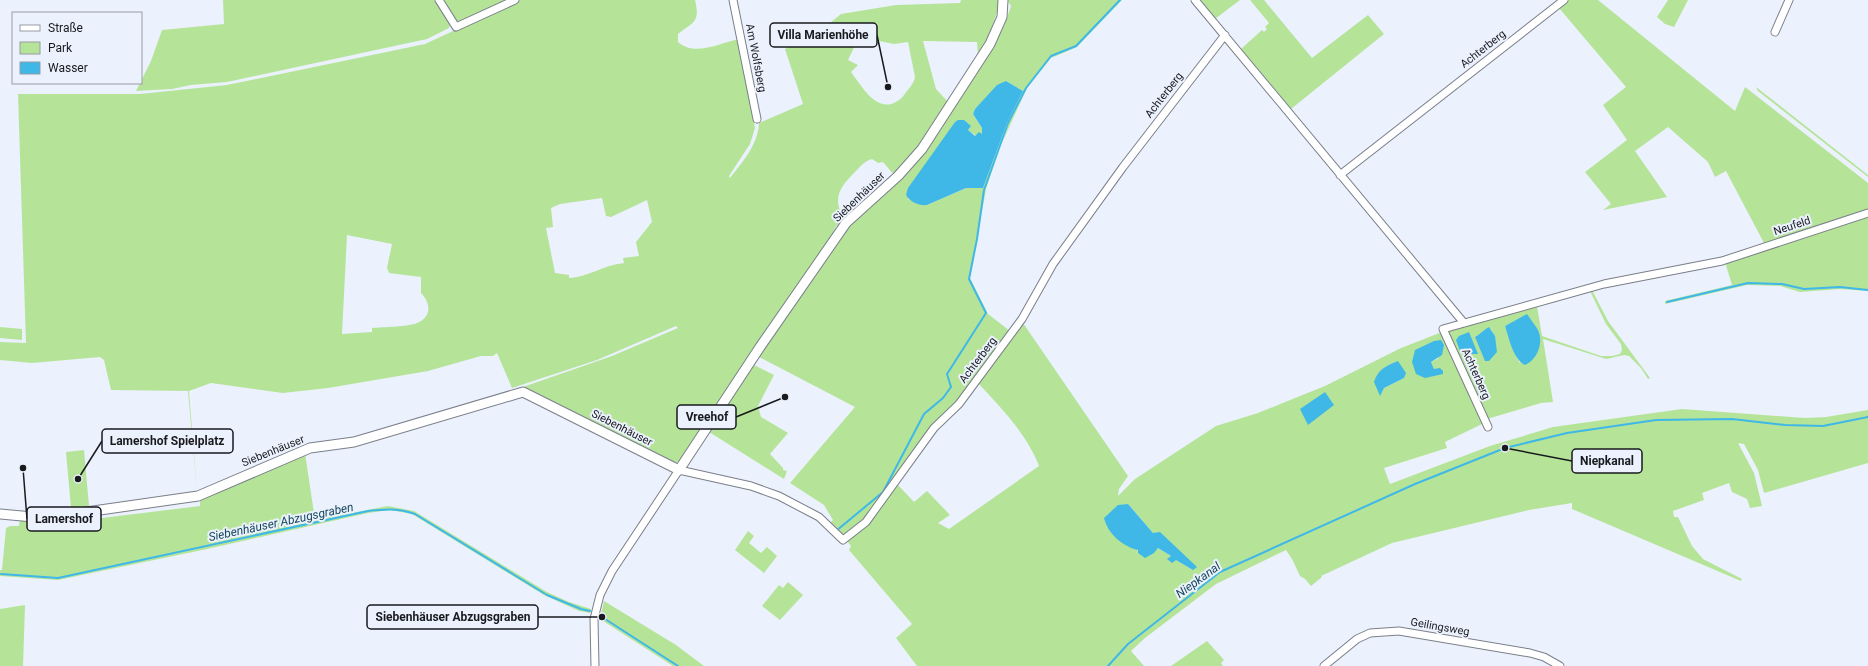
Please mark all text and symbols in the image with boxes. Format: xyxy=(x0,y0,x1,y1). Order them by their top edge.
legend xyxy=(12,12,142,84)
text: Straße xyxy=(48,21,83,35)
street label: Am Wolfsberg xyxy=(743,23,769,93)
callout: Villa Marienhöhe xyxy=(770,23,877,47)
street label: Achterberg xyxy=(1458,27,1508,71)
text: Villa Marienhöhe xyxy=(777,28,869,42)
text: Park xyxy=(48,41,73,55)
text: Wasser xyxy=(48,61,88,75)
street label: Achterberg xyxy=(1142,70,1186,120)
street label: Siebenhäuser xyxy=(831,169,888,225)
street label: Neufeld xyxy=(1772,214,1812,238)
street label: Achterberg xyxy=(957,335,999,385)
street label: Achterberg xyxy=(1459,347,1493,401)
callout: Vreehof xyxy=(677,405,736,429)
street label: Siebenhäuser xyxy=(589,407,655,449)
text: Vreehof xyxy=(686,410,729,424)
callout: Lamershof Spielplatz xyxy=(102,429,233,453)
street label: Siebenhäuser xyxy=(240,432,307,469)
text: Lamershof Spielplatz xyxy=(110,434,224,448)
callout: Niepkanal xyxy=(1572,449,1642,473)
text: Niepkanal xyxy=(1580,454,1634,468)
water label: Siebenhäuser Abzugsgraben xyxy=(207,500,355,544)
callout: Lamershof xyxy=(27,507,101,531)
text: Lamershof xyxy=(35,512,94,526)
water label: Niepkanal xyxy=(1173,559,1223,601)
callout: Siebenhäuser Abzugsgraben xyxy=(367,605,538,629)
text: Siebenhäuser Abzugsgraben xyxy=(376,610,531,624)
street label: Geilingsweg xyxy=(1410,615,1470,639)

